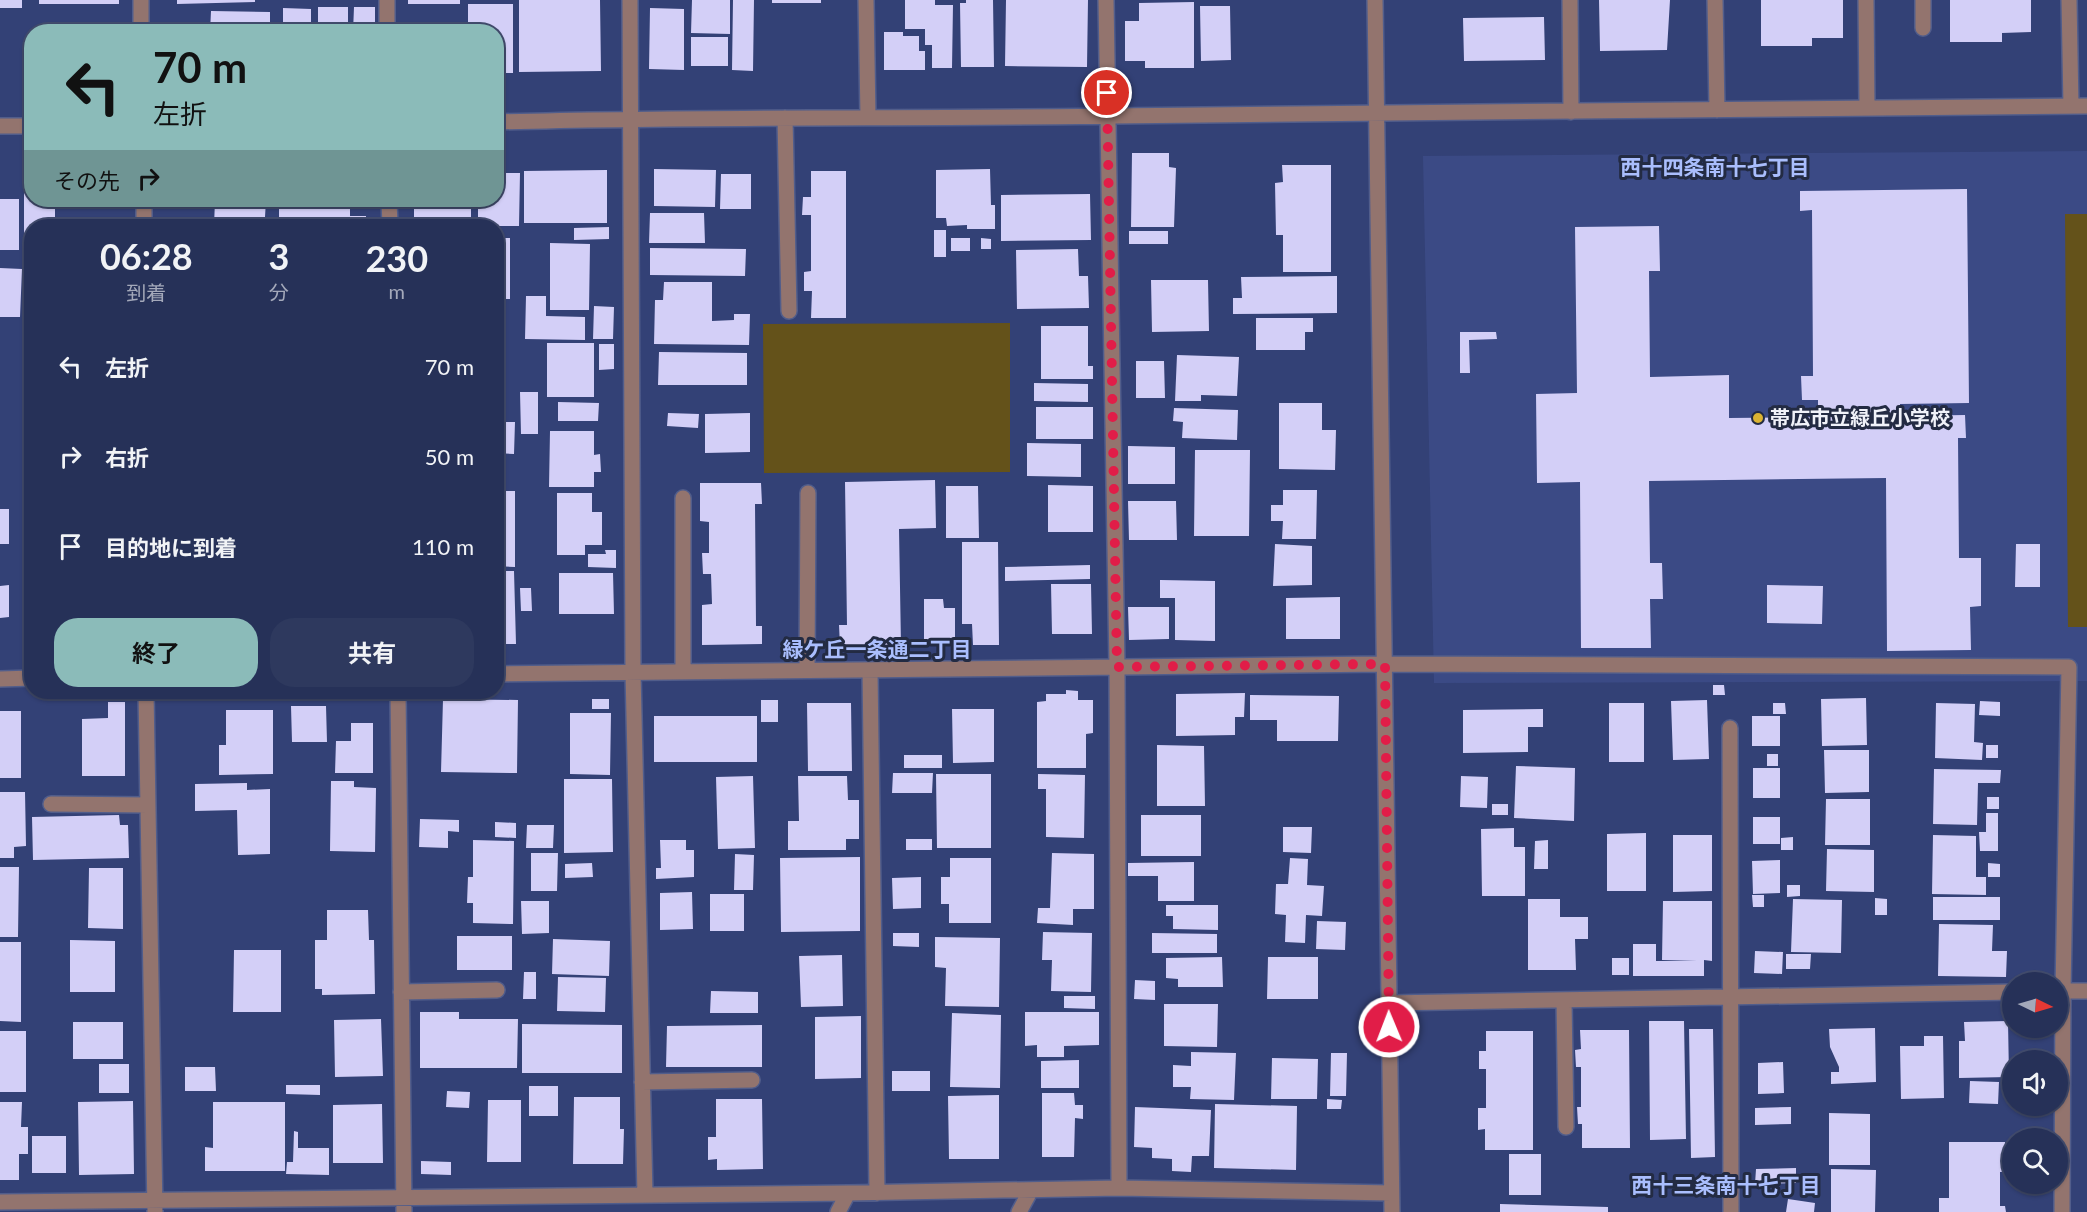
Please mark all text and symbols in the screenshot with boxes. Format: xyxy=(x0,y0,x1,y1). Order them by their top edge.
text: 70 m xyxy=(153,42,247,92)
icon: left xyxy=(54,48,132,126)
pin xyxy=(1081,67,1132,118)
icon: arrive xyxy=(1090,76,1123,109)
text: 左折 xyxy=(153,97,207,130)
district label: 西十四条南十七丁目 xyxy=(1621,154,1810,179)
icon: right xyxy=(132,162,165,195)
text: その先 xyxy=(54,167,120,194)
text: 06:28 xyxy=(100,234,193,278)
text: 3 xyxy=(269,234,290,278)
text: 230 xyxy=(365,236,428,280)
text: m xyxy=(389,279,405,303)
text: 到着 xyxy=(126,280,166,304)
text: 分 xyxy=(269,280,289,304)
icon: left xyxy=(54,350,87,383)
text: 70 m xyxy=(425,353,474,380)
text: 左折 xyxy=(105,354,149,381)
place label: 帯広市立緑丘小学校 xyxy=(1770,405,1950,429)
marker: 帯広市立緑丘小学校 xyxy=(1751,411,1765,425)
icon: right xyxy=(54,440,87,473)
text: 50 m xyxy=(425,443,474,470)
text: 右折 xyxy=(105,444,149,471)
icon: arrive xyxy=(54,530,87,563)
text: 110 m xyxy=(412,533,474,560)
text: 目的地に到着 xyxy=(105,534,237,561)
button: 終了 xyxy=(54,618,258,687)
button: 共有 xyxy=(270,618,474,687)
district label: 緑ケ丘一条通二丁目 xyxy=(783,636,972,661)
north arrow xyxy=(2002,972,2068,1038)
map controls xyxy=(2002,972,2068,1194)
position arrow xyxy=(1357,995,1421,1059)
button: sound xyxy=(2002,1050,2068,1116)
button: search xyxy=(2002,1128,2068,1194)
district label: 西十三条南十七丁目 xyxy=(1632,1172,1821,1197)

